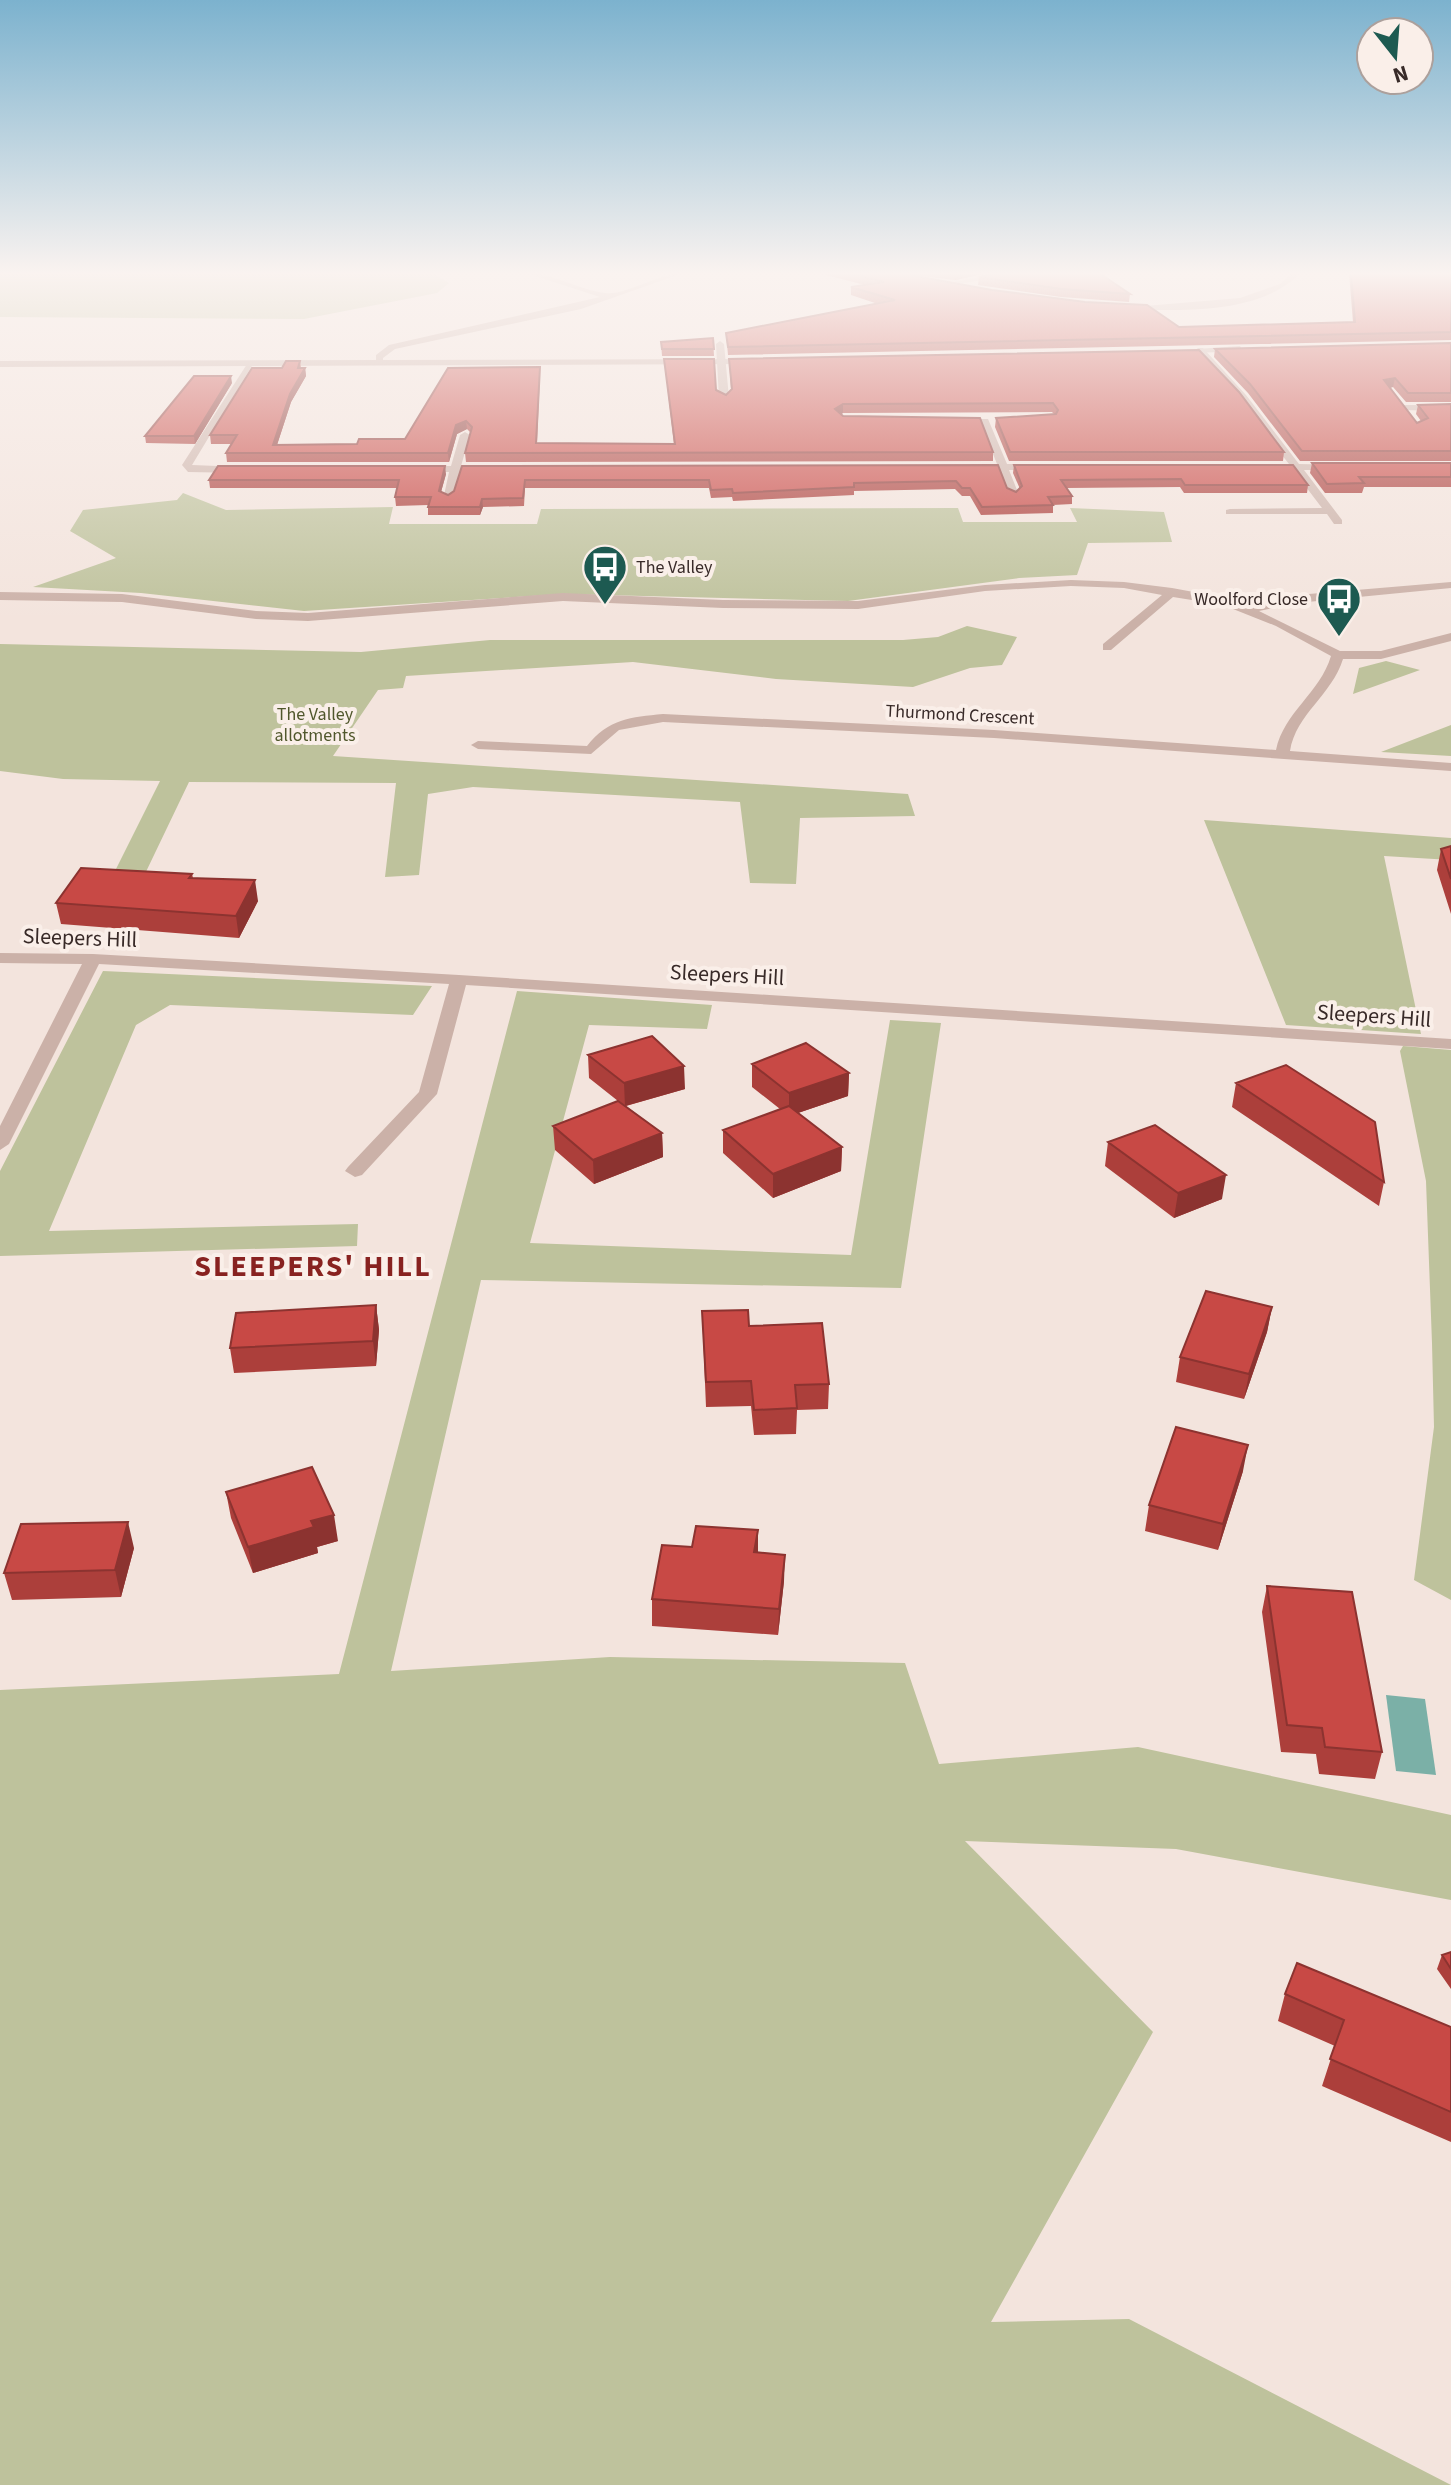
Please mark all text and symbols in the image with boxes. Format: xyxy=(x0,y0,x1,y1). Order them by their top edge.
north arrow xyxy=(1355,16,1435,96)
text: N xyxy=(1389,57,1412,92)
bus stop icon: The Valley xyxy=(581,543,629,606)
place label: The Valley xyxy=(636,555,713,580)
bus stop icon: Woolford Close xyxy=(1315,575,1363,638)
place label: Woolford Close xyxy=(1194,587,1308,612)
street label: Thurmond Crescent xyxy=(885,699,1035,731)
park label: The Valley allotments xyxy=(275,702,355,748)
street label: Sleepers Hill xyxy=(22,920,138,956)
street label: Sleepers Hill xyxy=(669,956,785,994)
street label: Sleepers Hill xyxy=(1316,996,1432,1036)
district label: SLEEPERS' HILL xyxy=(194,1245,432,1288)

